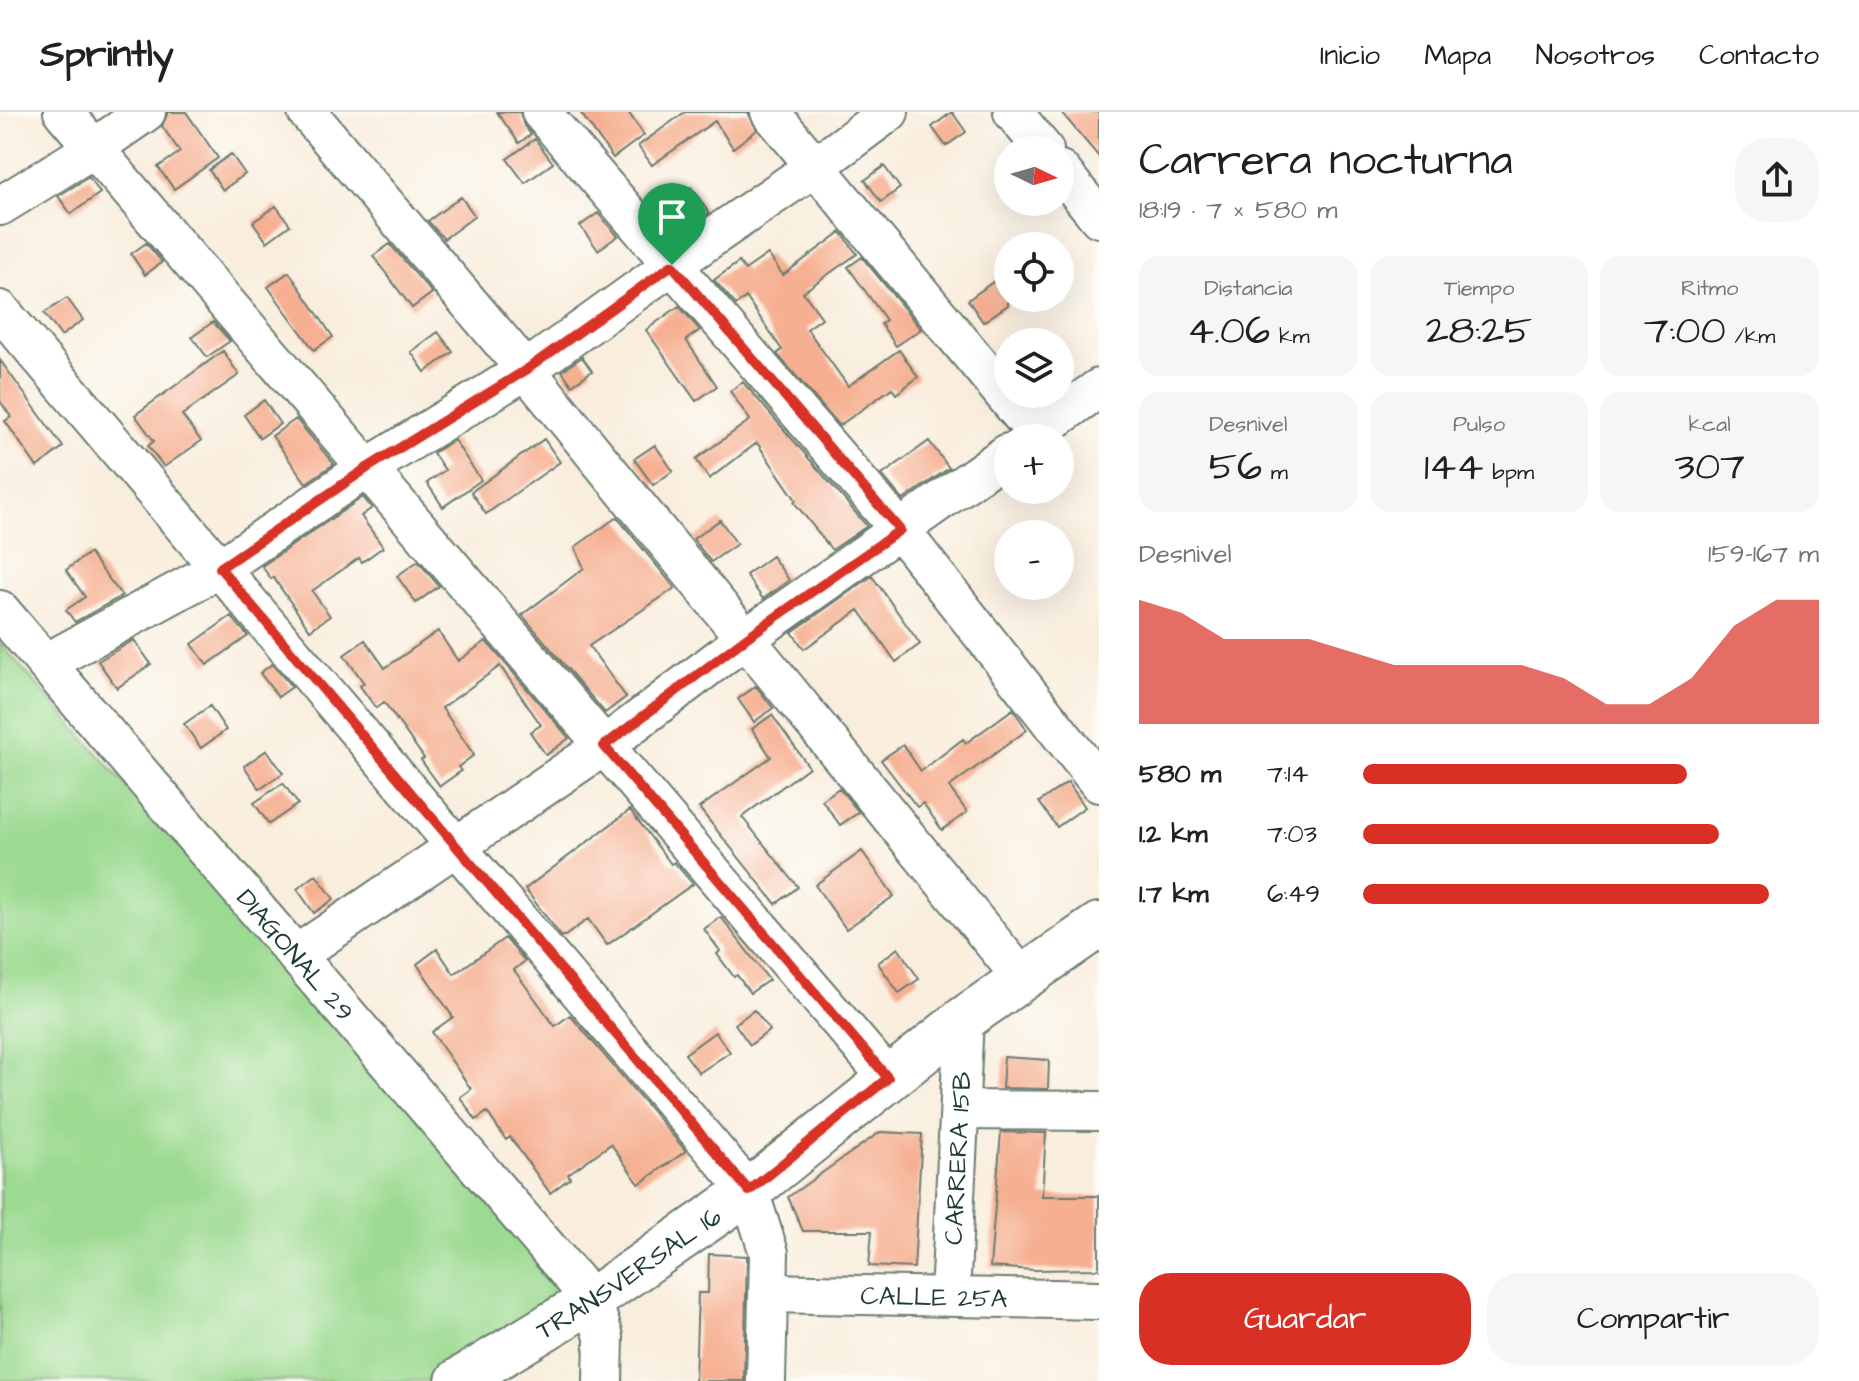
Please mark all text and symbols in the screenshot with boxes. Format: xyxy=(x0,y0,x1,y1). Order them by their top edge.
text: Sprintly xyxy=(40,29,173,81)
text: Inicio xyxy=(1320,36,1380,75)
text: Mapa xyxy=(1424,36,1491,75)
text: Nosotros xyxy=(1535,36,1655,75)
text: Contacto xyxy=(1699,36,1819,75)
text: Carrera nocturna xyxy=(1139,131,1513,192)
north arrow xyxy=(994,136,1074,216)
map controls xyxy=(994,136,1074,600)
button: share xyxy=(1735,138,1819,222)
pin xyxy=(638,183,706,265)
text: 18:19 · 7 × 580 m xyxy=(1139,192,1338,228)
icon: arrive xyxy=(650,195,694,239)
button: locate xyxy=(994,232,1074,312)
text: Distancia xyxy=(1204,273,1292,304)
text: Tiempo xyxy=(1444,273,1514,304)
text: Ritmo xyxy=(1681,273,1738,304)
text: 4.06 xyxy=(1187,304,1270,359)
text: 28:25 xyxy=(1426,304,1532,359)
text: 7:00 xyxy=(1644,304,1726,359)
text: km xyxy=(1270,321,1310,352)
text: /km xyxy=(1726,321,1775,352)
button: layers xyxy=(994,328,1074,408)
text: Desnivel xyxy=(1209,409,1287,440)
text: Pulso xyxy=(1453,409,1505,440)
text: kcal xyxy=(1689,409,1731,440)
button: + xyxy=(994,424,1074,504)
text: 56 xyxy=(1209,440,1262,495)
text: 144 xyxy=(1424,440,1484,495)
text: 307 xyxy=(1675,440,1745,495)
text: m xyxy=(1262,457,1288,488)
text: bpm xyxy=(1484,457,1534,488)
button: − xyxy=(994,520,1074,600)
text: Desnivel xyxy=(1139,536,1232,572)
text: 159–167 m xyxy=(1708,536,1819,572)
text: 580 m xyxy=(1139,756,1221,792)
text: 7:14 xyxy=(1267,756,1308,792)
text: 1.2 km xyxy=(1139,816,1207,852)
text: 7:03 xyxy=(1267,816,1317,852)
text: 1.7 km xyxy=(1139,876,1209,912)
text: 6:49 xyxy=(1267,876,1320,912)
street label: DIAGONAL 29 xyxy=(228,881,362,1029)
street label: CARRERA 15B xyxy=(936,1071,980,1246)
street label: TRANSVERSAL 16 xyxy=(530,1198,729,1349)
button: Guardar xyxy=(1139,1273,1471,1365)
button: Compartir xyxy=(1487,1273,1819,1365)
street label: CALLE 25A xyxy=(860,1278,1008,1317)

